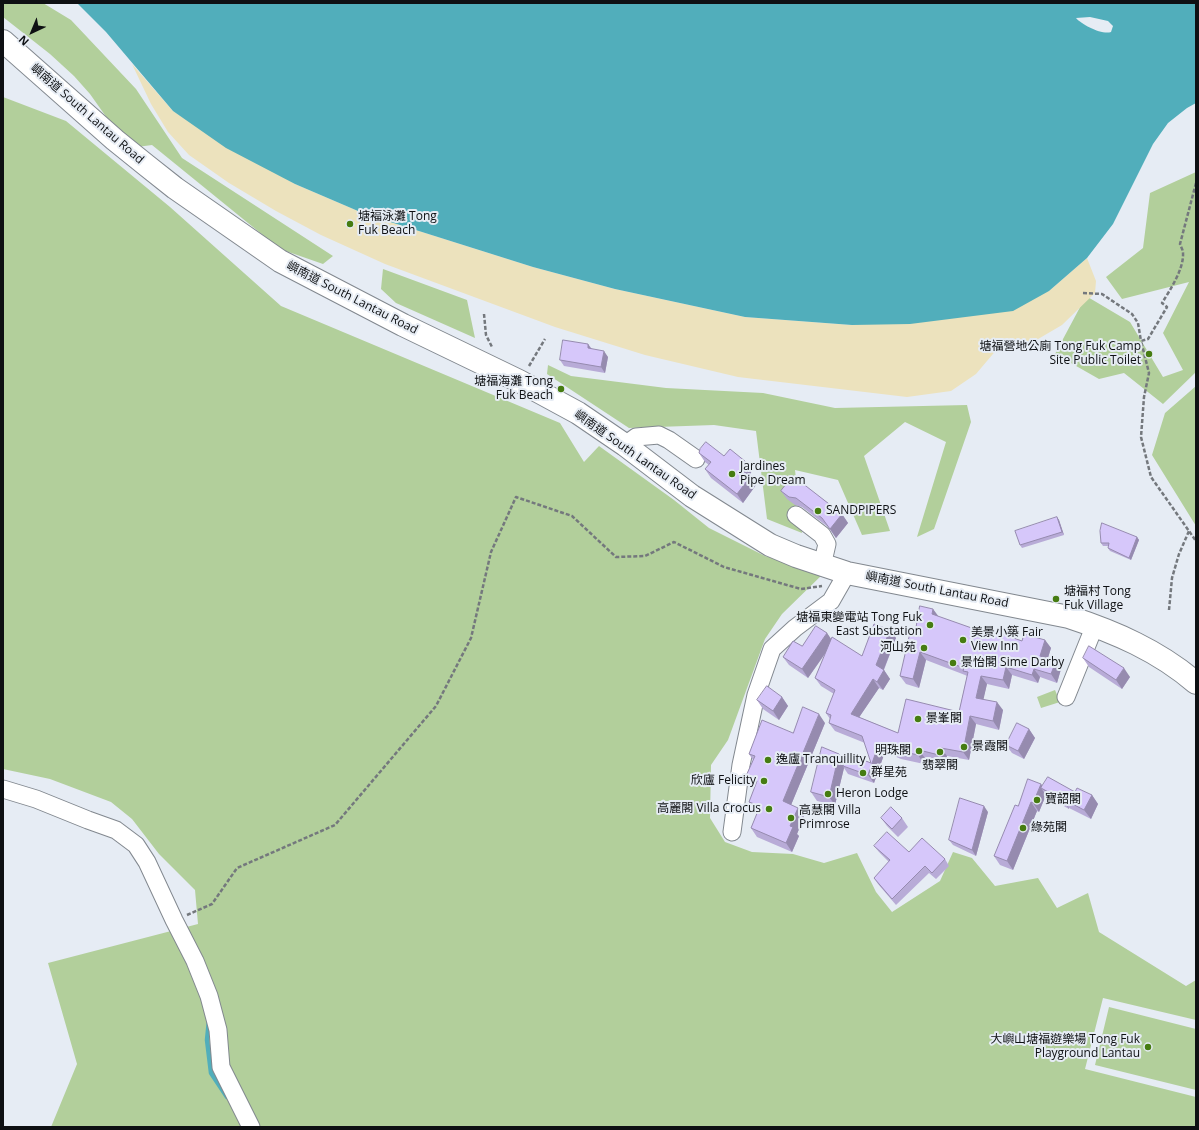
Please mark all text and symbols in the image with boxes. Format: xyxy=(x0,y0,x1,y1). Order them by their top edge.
north arrow xyxy=(12,12,52,52)
text: N xyxy=(15,32,32,50)
street label: 嶼南道 South Lantau Road xyxy=(27,61,147,167)
place label: 塘褔泳灘 Tong Fuk Beach xyxy=(358,210,437,238)
marker: 塘褔泳灘 Tong Fuk Beach xyxy=(345,219,355,229)
street label: 嶼南道 South Lantau Road xyxy=(284,259,420,337)
place label: 塘福營地公廁 Tong Fuk Camp Site Public Toilet xyxy=(979,340,1141,368)
marker: 塘福營地公廁 Tong Fuk Camp Site Public Toilet xyxy=(1144,349,1154,359)
place label: 塘福海灘 Tong Fuk Beach xyxy=(474,375,553,403)
marker: 塘福海灘 Tong Fuk Beach xyxy=(556,384,566,394)
street label: 嶼南道 South Lantau Road xyxy=(571,407,699,503)
place label: Jardines Pipe Dream xyxy=(740,460,806,488)
marker: Jardines Pipe Dream xyxy=(727,469,737,479)
place label: SANDPIPERS xyxy=(826,504,896,518)
marker: SANDPIPERS xyxy=(813,506,823,516)
street label: 嶼南道 South Lantau Road xyxy=(864,569,1010,611)
place label: 塘福村 Tong Fuk Village xyxy=(1064,585,1131,613)
marker: 塘福村 Tong Fuk Village xyxy=(1051,594,1061,604)
place label: 塘福東變電站 Tong Fuk East Substation xyxy=(796,611,922,639)
marker: 塘福東變電站 Tong Fuk East Substation xyxy=(925,620,935,630)
place label: 美景小築 Fair View Inn xyxy=(971,626,1043,654)
marker: 美景小築 Fair View Inn xyxy=(958,635,968,645)
place label: 河山苑 xyxy=(880,641,916,655)
marker: 河山苑 xyxy=(919,643,929,653)
place label: 景怡閣 Sime Darby xyxy=(961,656,1064,670)
marker: 景怡閣 Sime Darby xyxy=(948,658,958,668)
place label: 景峯閣 xyxy=(926,712,962,726)
marker: 景峯閣 xyxy=(913,714,923,724)
place label: 景霞閣 xyxy=(972,740,1008,754)
marker: 景霞閣 xyxy=(959,742,969,752)
place label: 明珠閣 xyxy=(875,744,911,758)
marker: 明珠閣 xyxy=(914,746,924,756)
marker: 翡翠閣 xyxy=(935,747,945,757)
place label: 逸廬 Tranquillity xyxy=(776,753,866,767)
marker: 逸廬 Tranquillity xyxy=(763,755,773,765)
place label: 翡翠閣 xyxy=(922,759,958,773)
place label: 群星苑 xyxy=(871,766,907,780)
marker: 群星苑 xyxy=(858,768,868,778)
place label: 欣廬 Felicity xyxy=(691,774,756,788)
marker: 欣廬 Felicity xyxy=(759,776,769,786)
place label: Heron Lodge xyxy=(836,787,908,801)
marker: Heron Lodge xyxy=(823,789,833,799)
place label: 寶韶閣 xyxy=(1045,793,1081,807)
marker: 寶韶閣 xyxy=(1032,795,1042,805)
place label: 高麗閣 Villa Crocus xyxy=(657,802,761,816)
marker: 高麗閣 Villa Crocus xyxy=(764,804,774,814)
place label: 高慧閣 Villa Primrose xyxy=(799,804,861,832)
marker: 高慧閣 Villa Primrose xyxy=(786,813,796,823)
place label: 綠苑閣 xyxy=(1031,821,1067,835)
marker: 綠苑閣 xyxy=(1018,823,1028,833)
place label: 大嶼山塘福遊樂場 Tong Fuk Playground Lantau xyxy=(990,1033,1140,1061)
marker: 大嶼山塘福遊樂場 Tong Fuk Playground Lantau xyxy=(1143,1042,1153,1052)

